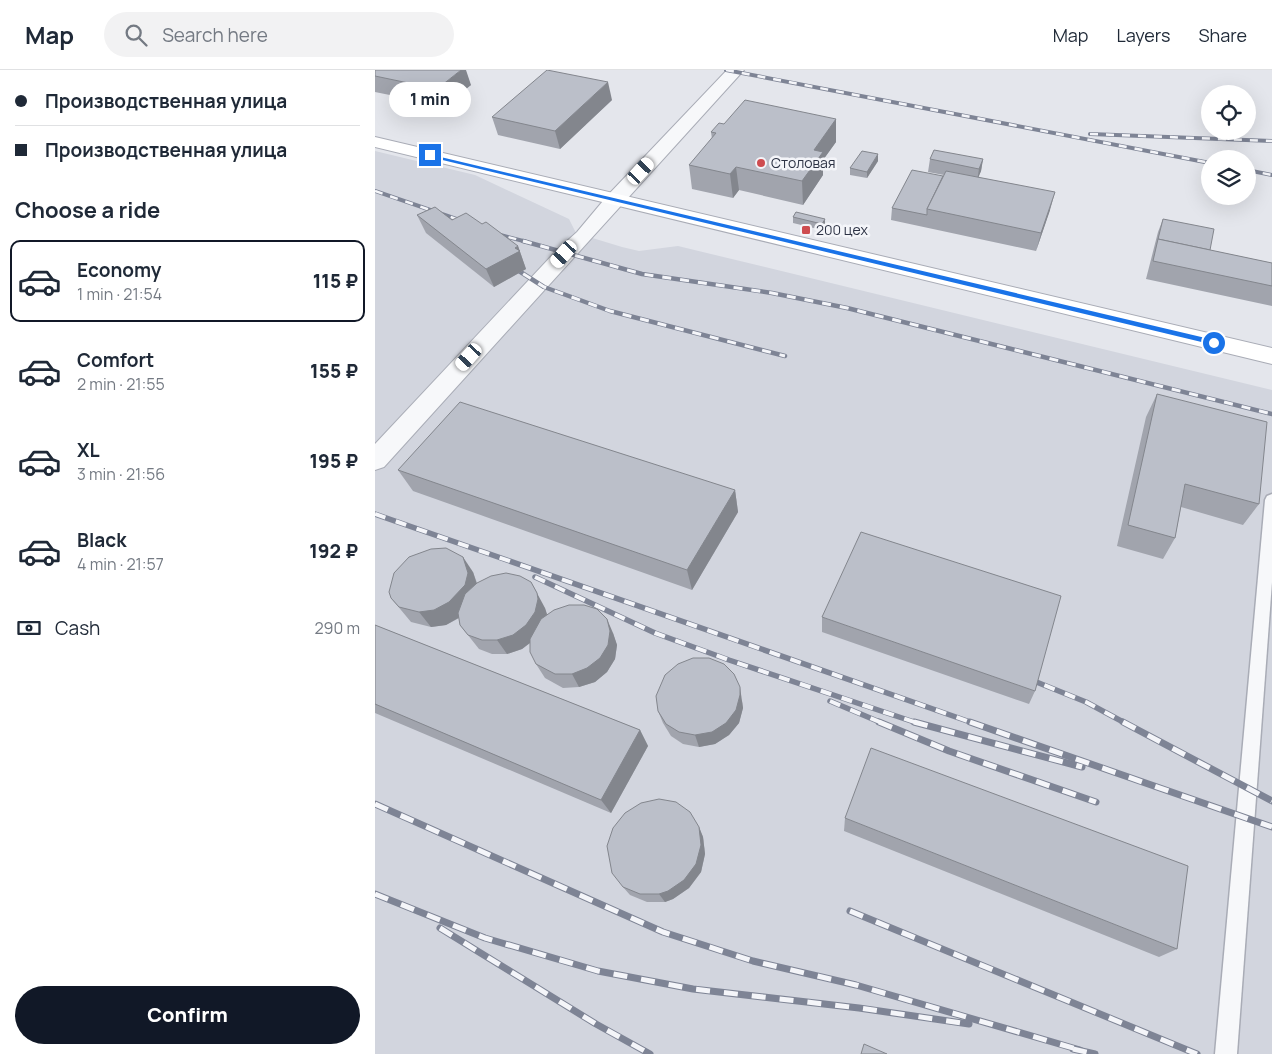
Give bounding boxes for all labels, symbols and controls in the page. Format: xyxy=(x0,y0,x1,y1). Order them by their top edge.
search box xyxy=(104,12,454,57)
text: Map xyxy=(25,18,74,51)
icon: search xyxy=(122,21,150,49)
text: Search here xyxy=(162,22,268,48)
text: Map xyxy=(1053,23,1088,47)
text: Layers xyxy=(1116,23,1170,47)
text: Share xyxy=(1198,23,1247,47)
callout: 1 min xyxy=(389,82,471,118)
map controls xyxy=(1201,85,1256,205)
button: locate xyxy=(1201,85,1256,140)
text: Производственная улица xyxy=(45,88,287,114)
text: 1 min xyxy=(410,88,450,110)
text: Производственная улица xyxy=(45,137,287,163)
route end xyxy=(419,144,441,166)
button: layers xyxy=(1201,150,1256,205)
place label: Cтоловая xyxy=(771,153,836,172)
car xyxy=(625,155,656,187)
marker: Cтоловая xyxy=(755,157,767,169)
text: Choose a ride xyxy=(15,195,160,225)
place label: 200 цех xyxy=(816,220,868,239)
marker: 200 цех xyxy=(800,224,812,236)
car xyxy=(548,238,579,270)
text: Economy xyxy=(77,257,161,283)
icon: car xyxy=(17,259,62,304)
text: 115 ₽ xyxy=(313,268,358,294)
text: 1 min · 21:54 xyxy=(77,283,162,305)
route start xyxy=(1203,332,1225,354)
car xyxy=(453,341,484,373)
text: Comfort xyxy=(77,347,154,373)
icon: car xyxy=(17,349,62,394)
text: 155 ₽ xyxy=(310,358,358,384)
text: 2 min · 21:55 xyxy=(77,373,165,395)
text: XL xyxy=(77,437,100,463)
icon: car xyxy=(17,439,62,484)
text: 195 ₽ xyxy=(309,448,358,474)
text: 3 min · 21:56 xyxy=(77,463,165,485)
text: Black xyxy=(77,527,126,553)
icon: car xyxy=(17,529,62,574)
text: 192 ₽ xyxy=(309,538,358,564)
text: 4 min · 21:57 xyxy=(77,553,164,575)
icon: cash xyxy=(15,614,43,642)
text: Cash xyxy=(55,615,100,641)
text: 290 m xyxy=(314,617,360,639)
button: Confirm xyxy=(15,986,360,1044)

